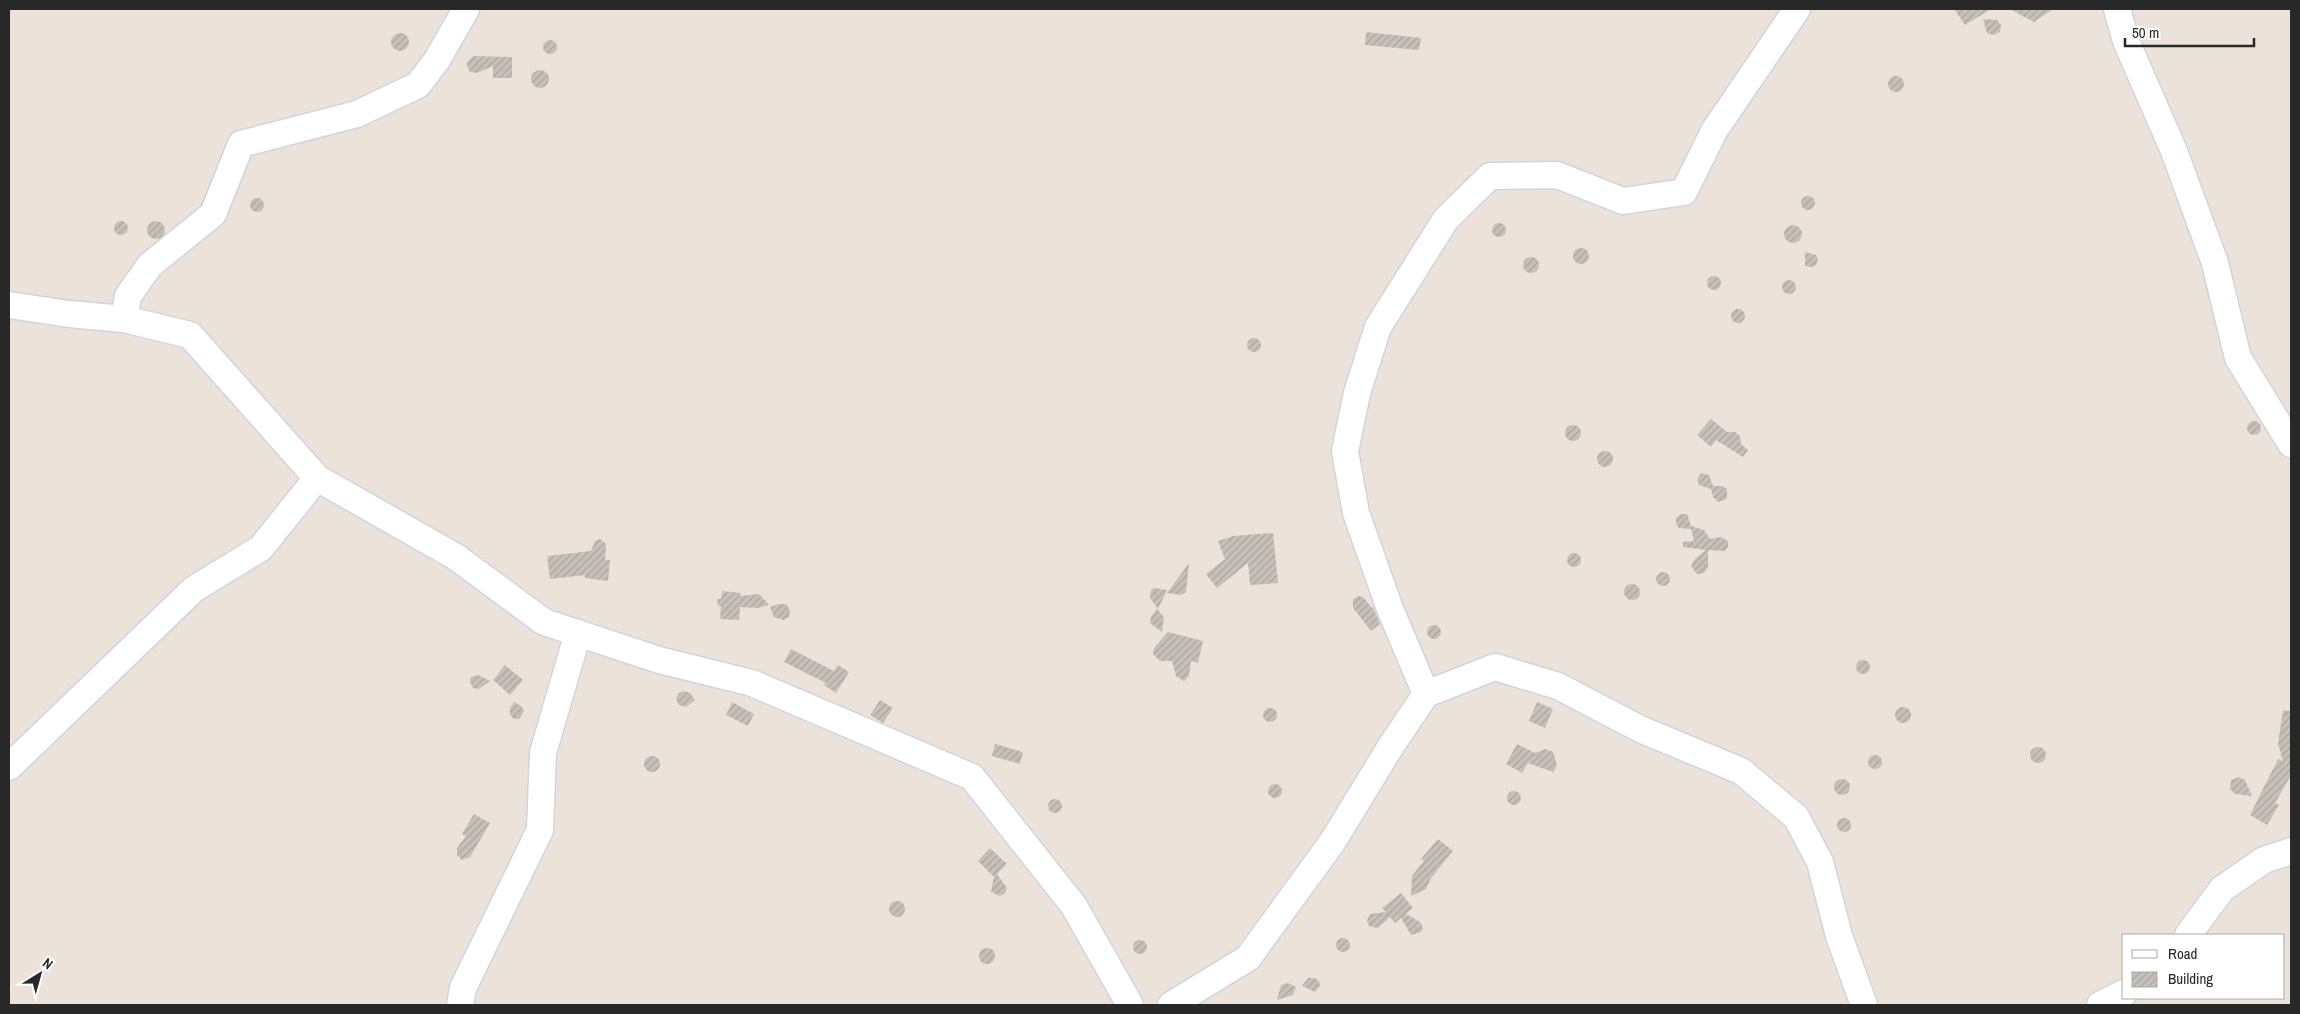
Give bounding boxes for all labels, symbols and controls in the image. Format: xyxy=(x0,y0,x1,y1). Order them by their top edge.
scale bar xyxy=(2125,15,2254,47)
text: 50 m xyxy=(2132,22,2159,43)
legend xyxy=(2122,934,2285,999)
text: Road xyxy=(2168,943,2197,964)
north arrow xyxy=(15,949,65,999)
text: N xyxy=(39,954,57,973)
text: Building xyxy=(2168,968,2213,989)

